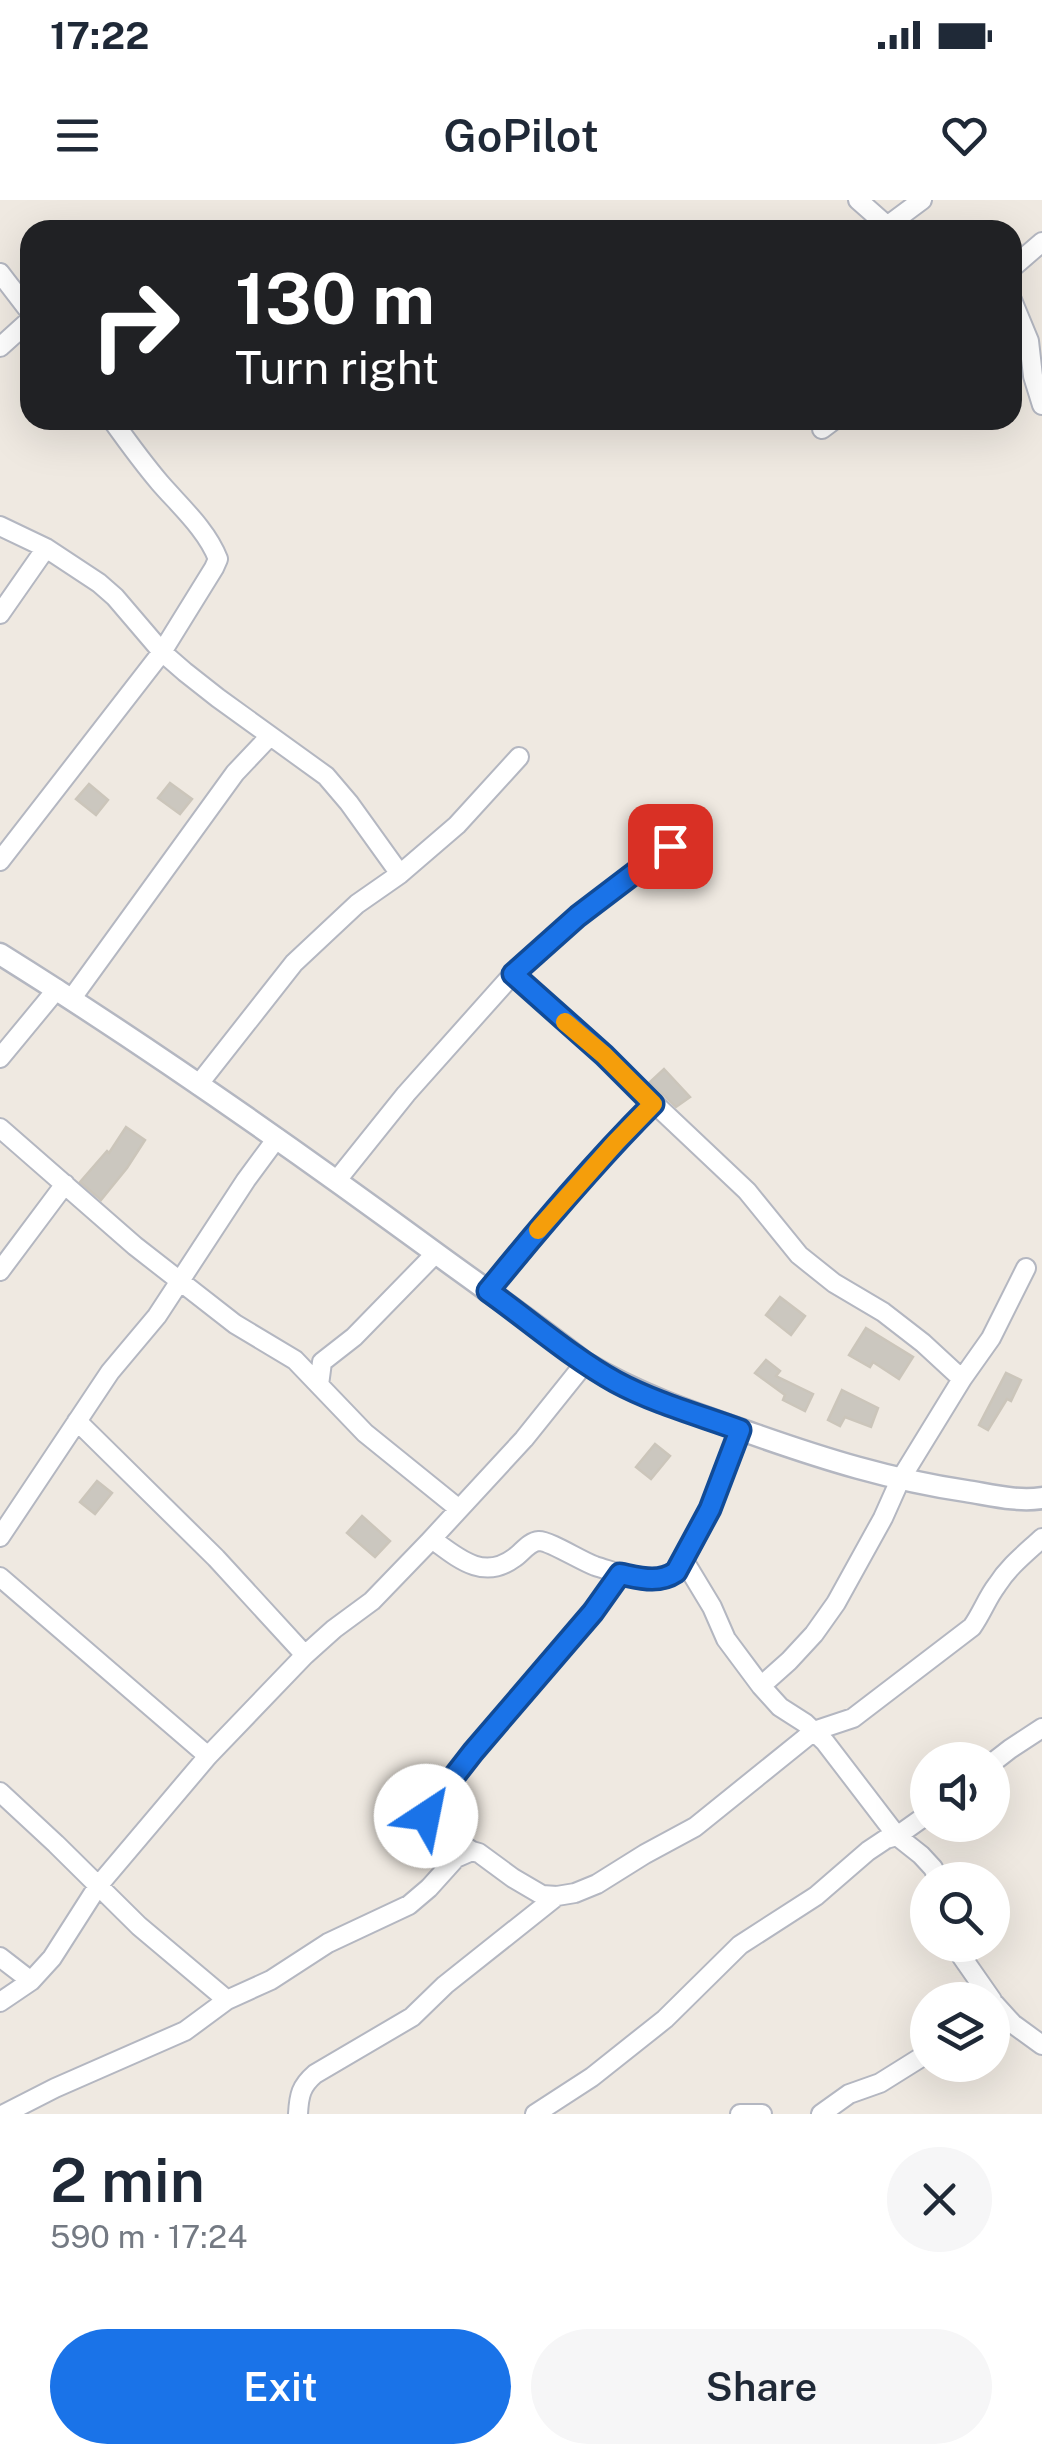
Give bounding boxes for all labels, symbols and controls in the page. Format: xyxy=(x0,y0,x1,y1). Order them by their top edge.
text: 17:22 xyxy=(50,13,149,58)
icon: menu xyxy=(50,108,105,163)
icon: heart xyxy=(937,108,992,163)
text: GoPilot xyxy=(443,109,599,162)
text: 130 m xyxy=(235,257,435,340)
icon: right xyxy=(70,260,200,390)
text: Turn right xyxy=(235,341,439,394)
pin xyxy=(628,804,713,889)
icon: arrive xyxy=(643,819,698,874)
map controls xyxy=(910,1742,1010,2082)
button: sound xyxy=(910,1742,1010,1842)
position arrow xyxy=(374,1764,478,1868)
button: search xyxy=(910,1862,1010,1962)
button: layers xyxy=(910,1982,1010,2082)
text: 2 min xyxy=(50,2145,205,2216)
button: close xyxy=(887,2147,992,2252)
text: 590 m · 17:24 xyxy=(50,2218,247,2255)
button: Exit xyxy=(50,2329,511,2444)
button: Share xyxy=(531,2329,992,2444)

